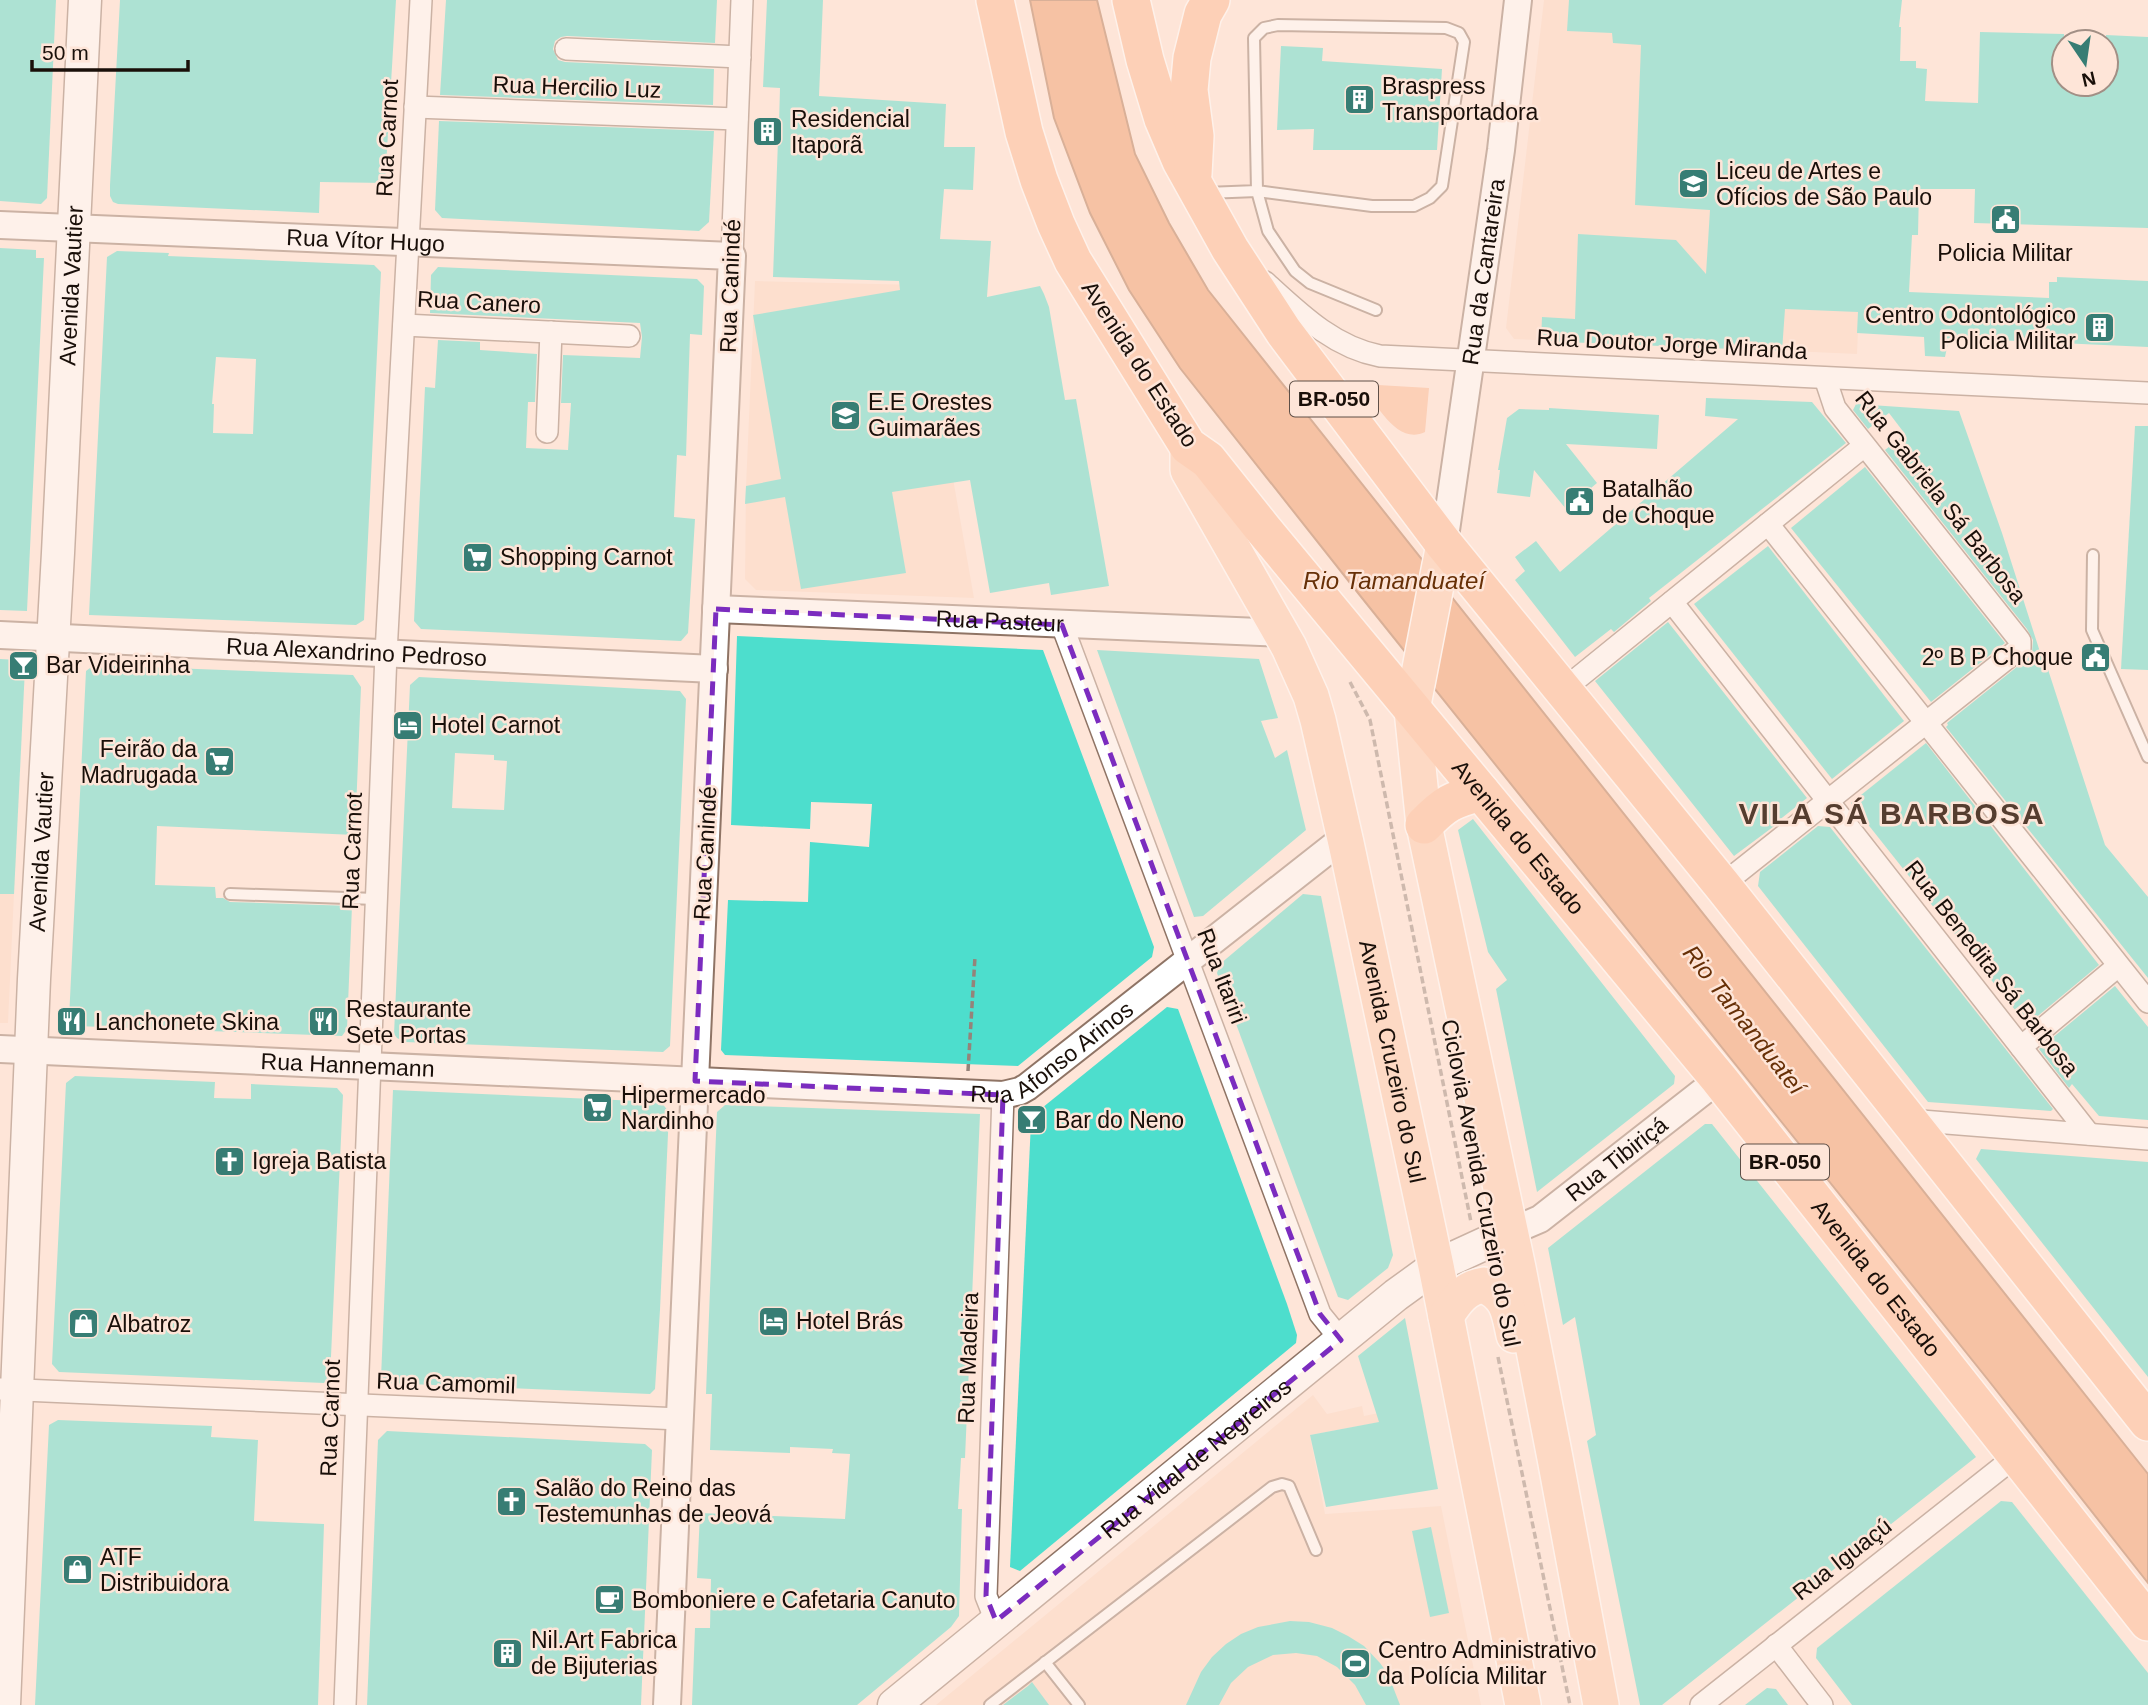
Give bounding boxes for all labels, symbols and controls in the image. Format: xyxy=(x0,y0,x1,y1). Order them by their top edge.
scale bar xyxy=(32,28,187,72)
north arrow xyxy=(2050,28,2120,98)
text: 50 m xyxy=(42,41,89,64)
text: N xyxy=(2080,67,2098,91)
street label: Rua Hercilio Luz xyxy=(492,71,662,103)
place label: Braspress Transportadora xyxy=(1382,73,1539,125)
street label: Rua Carnot xyxy=(371,78,403,197)
building icon: Braspress Transportadora xyxy=(1342,82,1376,116)
place label: Residencial Itaporã xyxy=(791,106,910,158)
building icon: Residencial Itaporã xyxy=(751,115,785,149)
place label: Liceu de Artes e Ofícios de São Paulo xyxy=(1716,158,1932,210)
school or university icon: Liceu de Artes e Ofícios de São Paulo xyxy=(1676,167,1710,201)
street label: Rua da Cantareira xyxy=(1457,177,1510,367)
public building icon: Policia Militar xyxy=(1988,202,2022,236)
street label: Avenida Vautier xyxy=(54,205,88,366)
street label: Rua Canindé xyxy=(715,218,745,354)
street label: Rua Vítor Hugo xyxy=(286,224,445,257)
place label: Policia Militar xyxy=(1937,240,2073,266)
street label: Avenida do Estado xyxy=(1077,276,1203,452)
street label: Rua Canero xyxy=(416,286,542,318)
place label: Centro Odontológico Policia Militar xyxy=(1865,302,2076,354)
building icon: Centro Odontológico Policia Militar xyxy=(2082,311,2116,345)
street label: Rua Doutor Jorge Miranda xyxy=(1536,324,1808,364)
road number: BR-050 xyxy=(1290,382,1378,416)
street label: Rua Gabriela Sá Barbosa xyxy=(1850,386,2032,608)
place label: E.E Orestes Guimarães xyxy=(868,389,992,441)
school or university icon: E.E Orestes Guimarães xyxy=(828,398,862,432)
place label: Batalhão de Choque xyxy=(1602,476,1715,528)
public building icon: Batalhão de Choque xyxy=(1562,485,1596,519)
supermarket icon: Shopping Carnot xyxy=(460,540,494,574)
place label: Shopping Carnot xyxy=(500,544,673,570)
water label: Rio Tamanduateí xyxy=(1303,567,1487,594)
street label: Rua Pasteur xyxy=(935,605,1065,637)
street label: Rua Alexandrino Pedroso xyxy=(226,633,488,671)
public building icon: 2º B P Choque xyxy=(2079,640,2113,674)
place label: 2º B P Choque xyxy=(1922,644,2073,670)
bar icon: Bar Videirinha xyxy=(6,648,40,682)
place label: Bar Videirinha xyxy=(46,652,190,678)
hotel icon: Hotel Carnot xyxy=(391,708,425,742)
place label: Hotel Carnot xyxy=(431,712,561,738)
place label: Feirão da Madrugada xyxy=(81,736,197,788)
supermarket icon: Feirão da Madrugada xyxy=(203,745,237,779)
street label: Avenida do Estado xyxy=(1447,755,1590,920)
street label: Avenida Vautier xyxy=(24,771,59,933)
street label: Rua Canindé xyxy=(689,785,721,921)
street label: Rua Carnot xyxy=(337,791,367,910)
district label: VILA SÁ BARBOSA xyxy=(1738,797,2046,830)
street label: Rua Benedita Sá Barbosa xyxy=(1900,855,2084,1081)
street label: Rua Itariri xyxy=(1192,925,1252,1027)
street label: Avenida Cruzeiro do Sul xyxy=(1354,938,1431,1185)
water label: Rio Tamanduateí xyxy=(1678,940,1812,1102)
place label: Restaurante Sete Portas xyxy=(346,996,471,1048)
street label: Rua Afonso Arinos xyxy=(970,996,1138,1108)
restaurant icon: Lanchonete Skina xyxy=(55,1005,89,1039)
restaurant icon: Restaurante Sete Portas xyxy=(306,1005,340,1039)
place label: Lanchonete Skina xyxy=(95,1009,279,1035)
street label: Ciclovia Avenida Cruzeiro do Sul xyxy=(1436,1017,1526,1349)
street label: Rua Hannemann xyxy=(260,1048,435,1082)
place label: Hipermercado Nardinho xyxy=(621,1082,765,1134)
supermarket icon: Hipermercado Nardinho xyxy=(581,1091,615,1125)
bar icon: Bar do Neno xyxy=(1015,1103,1049,1137)
place label: Bar do Neno xyxy=(1055,1107,1184,1133)
street label: Rua Tibiriçá xyxy=(1561,1111,1673,1207)
church icon: Igreja Batista xyxy=(212,1144,246,1178)
road number: BR-050 xyxy=(1741,1144,1829,1180)
place label: Igreja Batista xyxy=(252,1148,386,1174)
street label: Avenida do Estado xyxy=(1806,1194,1946,1362)
street label: Rua Madeira xyxy=(953,1292,983,1424)
hotel icon: Hotel Brás xyxy=(756,1304,790,1338)
shop icon: Albatroz xyxy=(67,1307,101,1341)
place label: Hotel Brás xyxy=(796,1308,903,1334)
place label: Albatroz xyxy=(107,1311,191,1337)
street label: Rua Carnot xyxy=(315,1358,345,1477)
street label: Rua Camomil xyxy=(376,1368,516,1398)
street label: Rua Vidal de Negreiros xyxy=(1096,1373,1296,1544)
place label: Salão do Reino das Testemunhas de Jeová xyxy=(535,1475,772,1527)
church icon: Salão do Reino das Testemunhas de Jeová xyxy=(495,1484,529,1518)
street label: Rua Iguaçú xyxy=(1788,1513,1896,1605)
place label: ATF Distribuidora xyxy=(100,1544,229,1596)
shop icon: ATF Distribuidora xyxy=(60,1553,94,1587)
cafe icon: Bomboniere e Cafetaria Canuto xyxy=(592,1583,626,1617)
place label: Bomboniere e Cafetaria Canuto xyxy=(632,1587,955,1613)
place label: Nil.Art Fabrica de Bijuterias xyxy=(531,1627,677,1679)
building icon: Nil.Art Fabrica de Bijuterias xyxy=(491,1636,525,1670)
place label: Centro Administrativo da Polícia Militar xyxy=(1378,1637,1597,1689)
sports icon: Centro Administrativo da Polícia Militar xyxy=(1338,1646,1372,1680)

